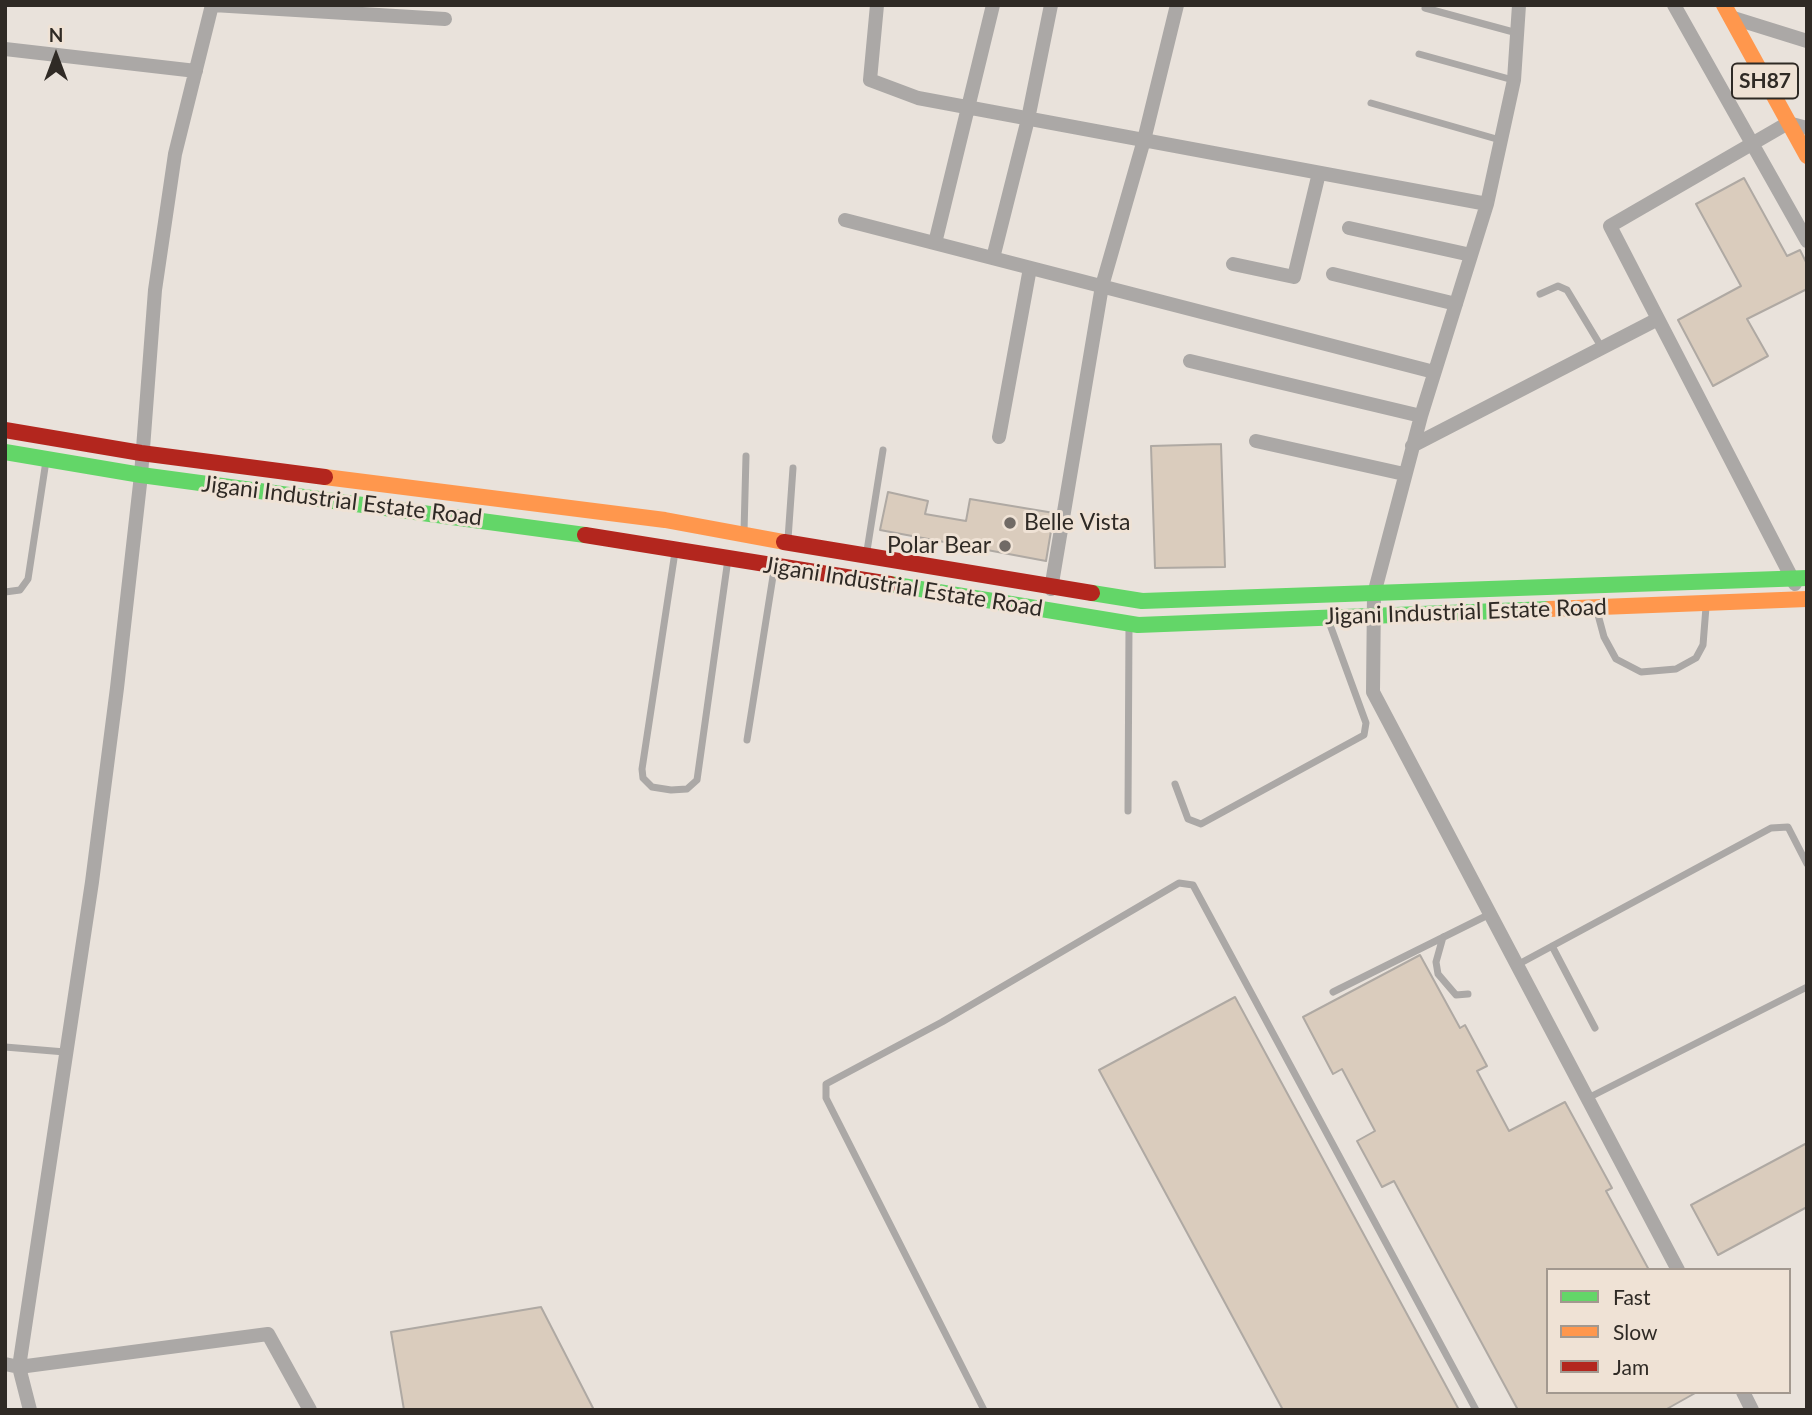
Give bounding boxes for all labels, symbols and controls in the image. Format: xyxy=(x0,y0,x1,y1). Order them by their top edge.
north arrow xyxy=(21,21,91,91)
text: N xyxy=(49,23,63,46)
road number: SH87 xyxy=(1732,64,1798,98)
street label: Jigani Industrial Estate Road xyxy=(200,470,484,532)
place label: Belle Vista xyxy=(1024,509,1130,537)
marker: Belle Vista xyxy=(1002,515,1018,531)
place label: Polar Bear xyxy=(887,532,991,560)
marker: Polar Bear xyxy=(997,538,1013,554)
street label: Jigani Industrial Estate Road xyxy=(762,551,1044,623)
street label: Jigani Industrial Estate Road xyxy=(1325,593,1607,631)
legend xyxy=(1546,1268,1791,1394)
text: Fast xyxy=(1613,1284,1650,1309)
text: Slow xyxy=(1613,1319,1657,1344)
text: Jam xyxy=(1613,1354,1649,1379)

